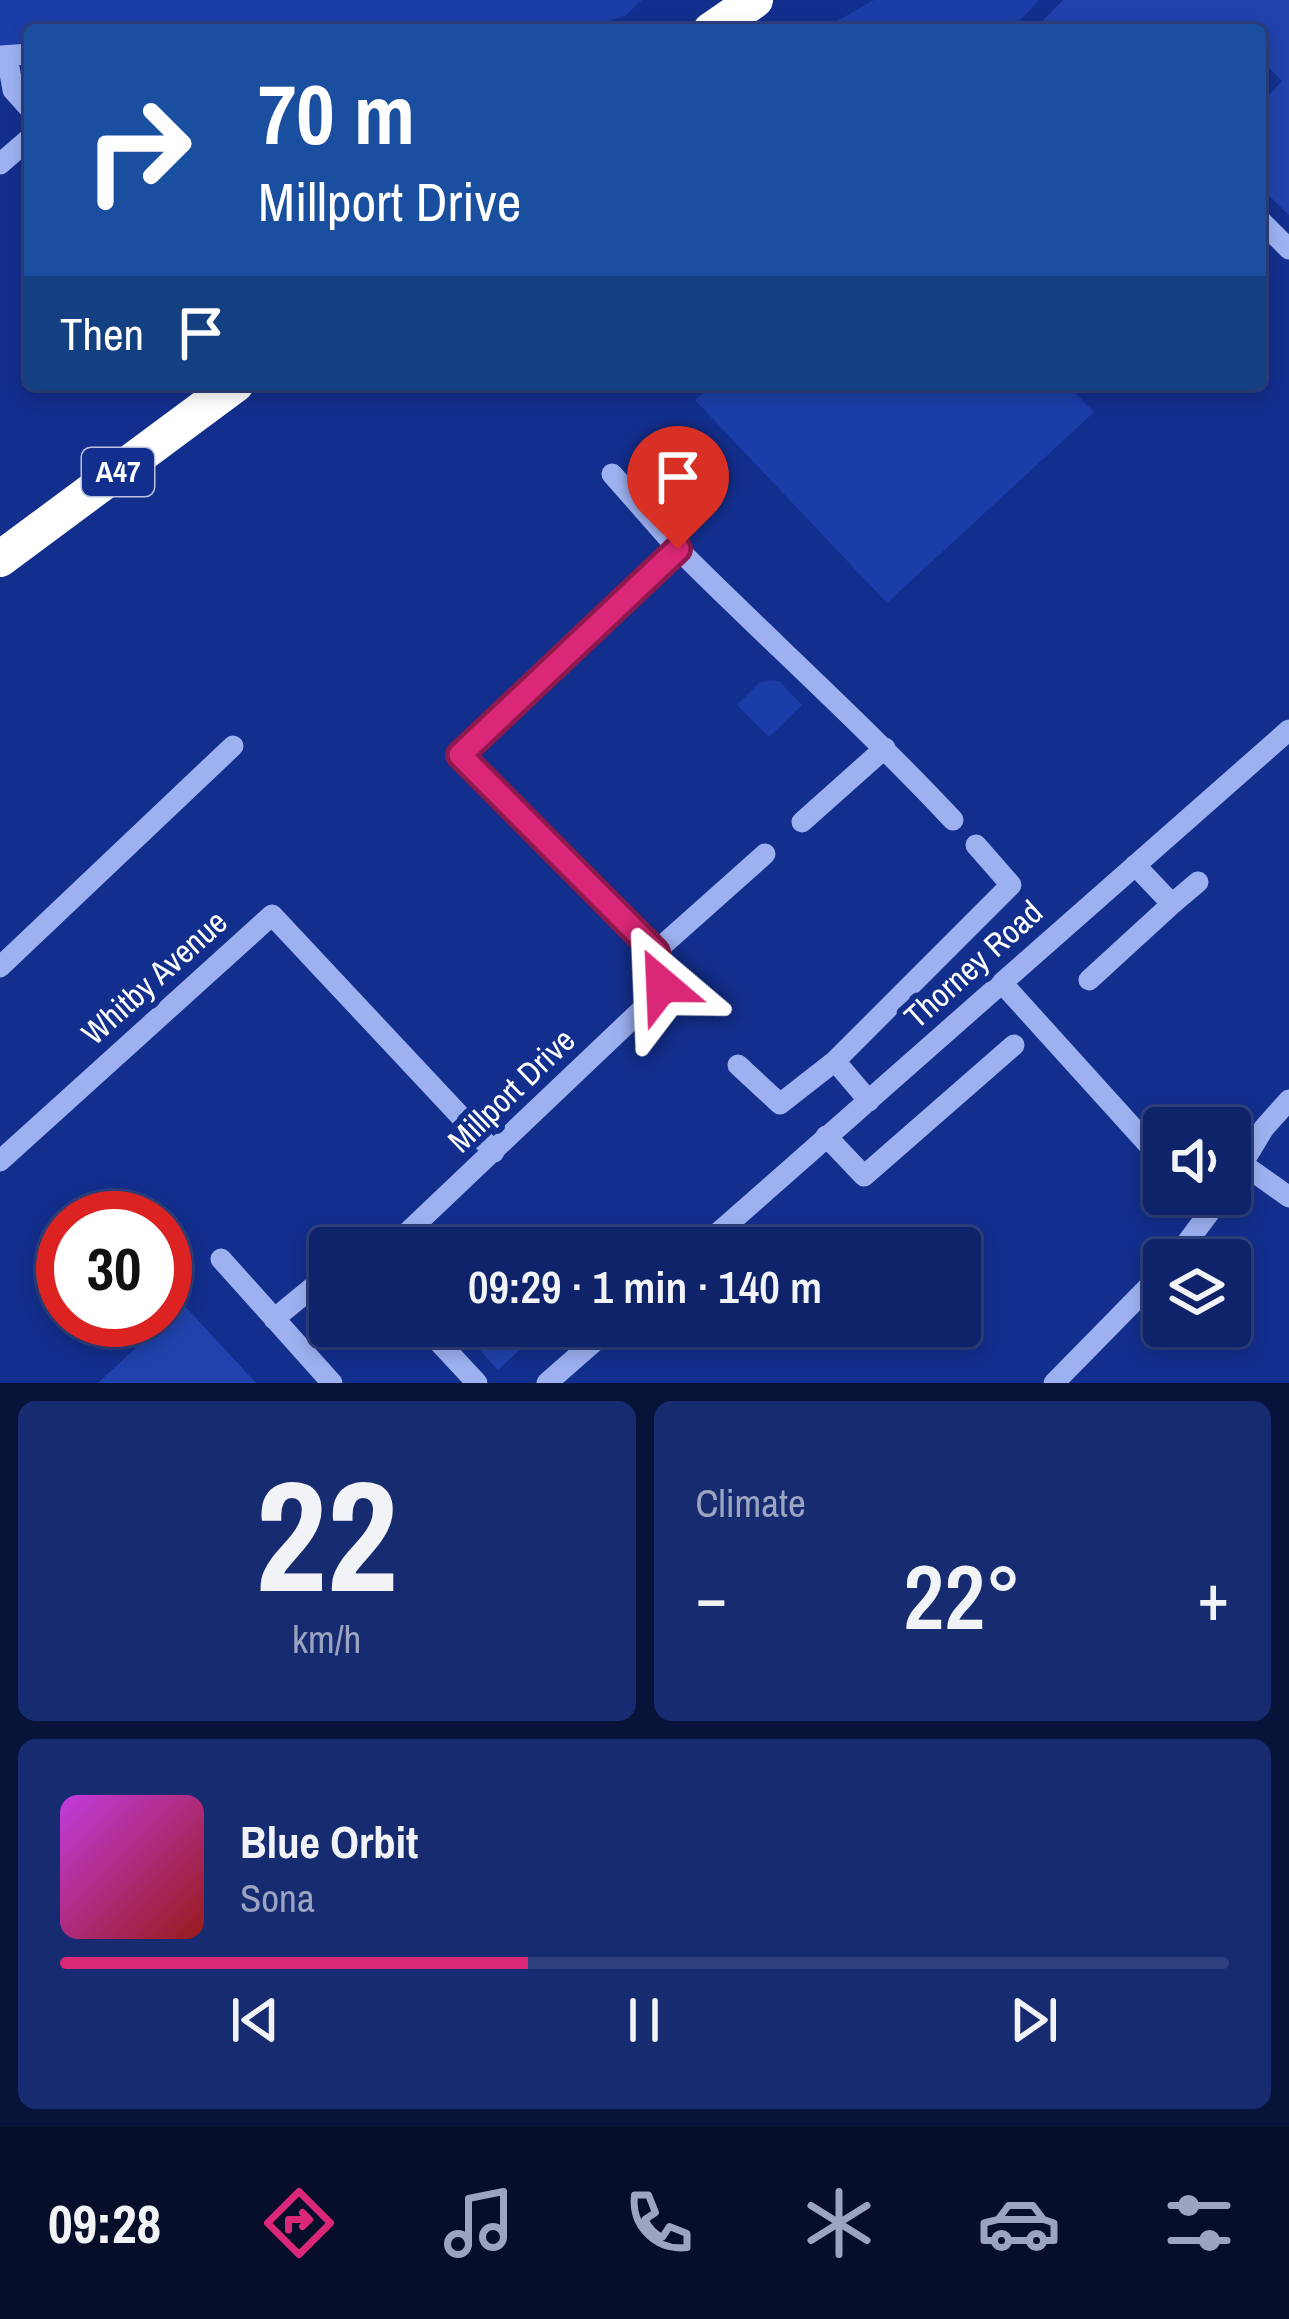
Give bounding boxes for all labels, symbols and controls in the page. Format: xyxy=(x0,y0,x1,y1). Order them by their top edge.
text: 70 m xyxy=(258,57,415,170)
icon: right xyxy=(60,72,216,228)
text: Millport Drive xyxy=(258,165,521,238)
icon: arrive xyxy=(168,300,234,366)
text: Then xyxy=(60,303,144,364)
pin xyxy=(627,426,729,549)
icon: arrive xyxy=(645,444,711,510)
road number: A47 xyxy=(82,448,154,496)
street label: Thorney Road xyxy=(895,890,1051,1038)
street label: Whitby Avenue xyxy=(72,900,236,1054)
position arrow xyxy=(599,922,725,1048)
street label: Millport Drive xyxy=(438,1018,584,1162)
map controls xyxy=(1143,1107,1251,1347)
button: sound xyxy=(1143,1107,1251,1215)
speed limit sign: 30 xyxy=(36,1191,192,1347)
button: layers xyxy=(1143,1239,1251,1347)
text: 09:29 · 1 min · 140 m xyxy=(468,1256,822,1317)
text: 22 xyxy=(256,1430,398,1640)
text: Climate xyxy=(696,1477,806,1529)
text: 22° xyxy=(903,1536,1021,1657)
text: − xyxy=(696,1552,727,1641)
text: + xyxy=(1197,1552,1229,1641)
text: km/h xyxy=(292,1613,361,1665)
text: Blue Orbit xyxy=(240,1811,418,1872)
text: Sona xyxy=(240,1872,315,1924)
icon: previous xyxy=(222,1987,288,2053)
icon: pause xyxy=(611,1987,677,2053)
icon: next xyxy=(1001,1987,1067,2053)
icon: directions xyxy=(257,2181,341,2265)
icon: music xyxy=(437,2181,521,2265)
icon: phone xyxy=(617,2181,701,2265)
icon: climate xyxy=(797,2181,881,2265)
icon: car xyxy=(977,2181,1061,2265)
icon: filters xyxy=(1157,2181,1241,2265)
text: 09:28 xyxy=(48,2187,161,2260)

